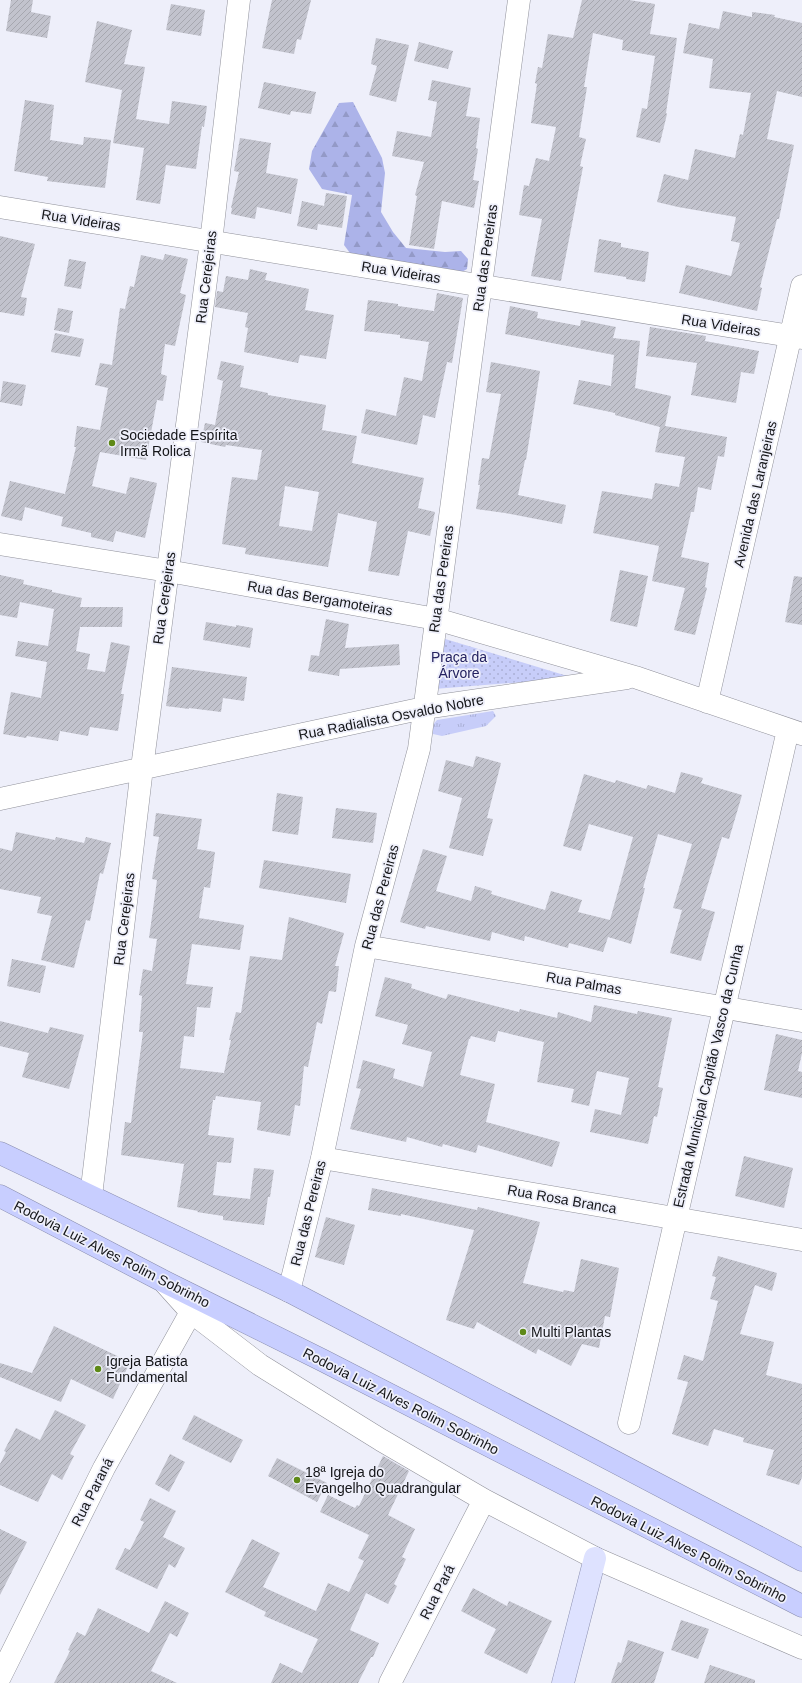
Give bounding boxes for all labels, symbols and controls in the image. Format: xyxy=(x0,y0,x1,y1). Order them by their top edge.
street label: Rua das Pereiras xyxy=(470,203,500,313)
street label: Rua Videiras xyxy=(40,206,122,234)
street label: Rua Cerejeiras xyxy=(192,230,220,324)
street label: Rua Videiras xyxy=(360,258,442,286)
street label: Rua Videiras xyxy=(680,311,762,339)
street label: Avenida das Laranjeiras xyxy=(730,419,780,569)
place label: Sociedade Espírita Irmã Rolica xyxy=(120,427,238,459)
marker: Sociedade Espírita Irmã Rolica xyxy=(107,438,117,448)
street label: Rua das Pereiras xyxy=(426,524,456,634)
street label: Rua Cerejeiras xyxy=(150,551,178,645)
street label: Rua das Bergamoteiras xyxy=(246,577,394,619)
park label: Praça da Árvore xyxy=(431,649,487,681)
street label: Rua Radialista Osvaldo Nobre xyxy=(297,691,485,743)
street label: Rua das Pereiras xyxy=(358,843,402,951)
street label: Rua Cerejeiras xyxy=(110,872,138,966)
street label: Estrada Municipal Capitão Vasco da Cunha xyxy=(670,943,746,1209)
street label: Rua Palmas xyxy=(545,968,623,998)
street label: Rua das Pereiras xyxy=(287,1159,329,1267)
street label: Rua Rosa Branca xyxy=(506,1182,618,1217)
street label: Rodovia Luiz Alves Rolim Sobrinho xyxy=(11,1197,213,1311)
place label: Multi Plantas xyxy=(531,1324,611,1340)
marker: Multi Plantas xyxy=(518,1327,528,1337)
street label: Rodovia Luiz Alves Rolim Sobrinho xyxy=(300,1344,502,1458)
place label: Igreja Batista Fundamental xyxy=(106,1353,188,1385)
marker: Igreja Batista Fundamental xyxy=(93,1364,103,1374)
street label: Rua Paraná xyxy=(68,1455,116,1529)
place label: 18ª Igreja do Evangelho Quadrangular xyxy=(305,1464,461,1496)
marker: 18ª Igreja do Evangelho Quadrangular xyxy=(292,1475,302,1485)
street label: Rodovia Luiz Alves Rolim Sobrinho xyxy=(588,1492,790,1606)
street label: Rua Pará xyxy=(416,1562,458,1622)

